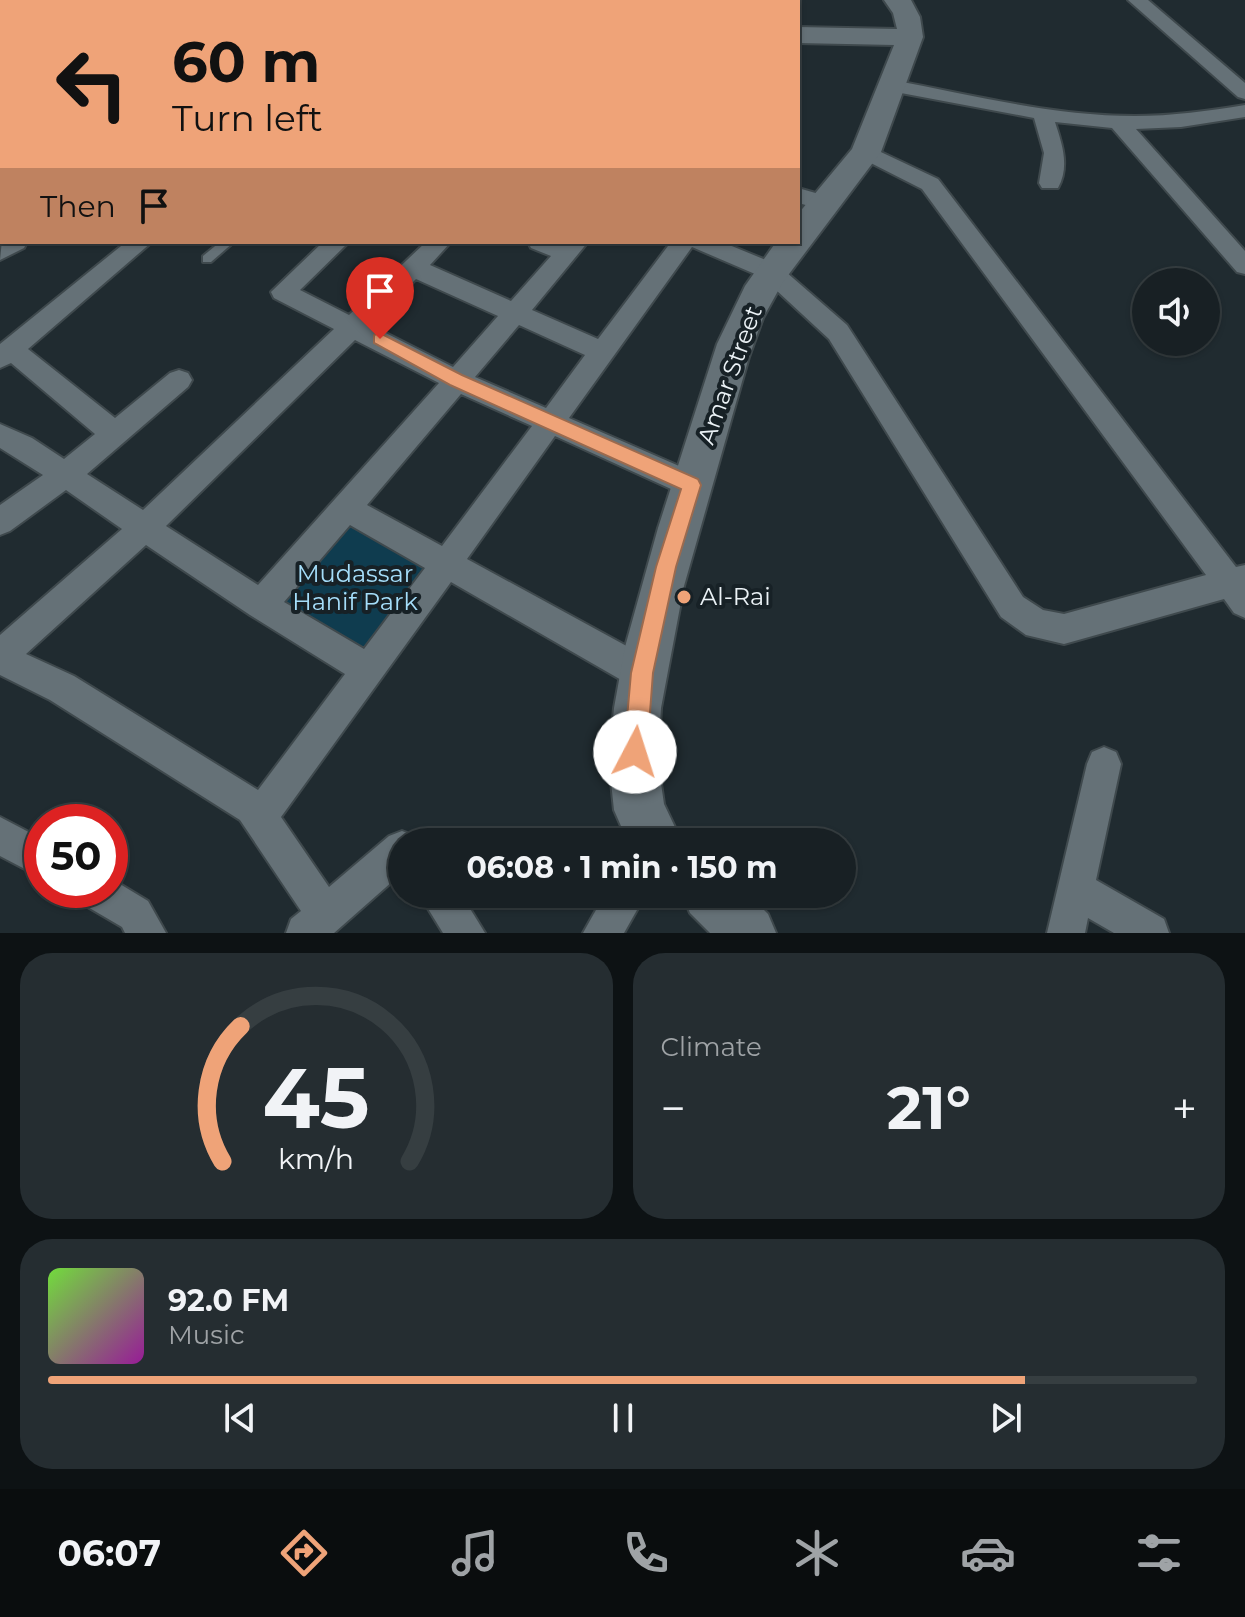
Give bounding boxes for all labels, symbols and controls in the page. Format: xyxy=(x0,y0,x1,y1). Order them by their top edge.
text: 60 m xyxy=(172,28,320,96)
icon: left xyxy=(40,32,144,136)
text: Turn left xyxy=(172,96,323,140)
icon: arrive xyxy=(132,184,176,228)
text: Then xyxy=(40,188,116,225)
pin xyxy=(346,257,414,339)
map controls xyxy=(1132,268,1220,356)
button: sound xyxy=(1132,268,1220,356)
icon: arrive xyxy=(358,269,402,313)
street label: Amar Street xyxy=(691,301,768,448)
park label: Mudassar Hanif Park xyxy=(292,559,418,616)
place label: Al-Rai xyxy=(700,582,771,611)
marker: Al-Rai xyxy=(675,588,693,606)
position arrow xyxy=(593,710,677,794)
speed limit sign: 50 xyxy=(24,804,128,908)
text: 06:08 · 1 min · 150 m xyxy=(466,849,778,886)
text: Climate xyxy=(661,1031,762,1063)
text: 45 xyxy=(263,1047,370,1149)
text: 21° xyxy=(887,1071,971,1144)
text: − xyxy=(661,1081,686,1135)
text: + xyxy=(1172,1081,1197,1135)
text: km/h xyxy=(278,1141,354,1176)
text: 92.0 FM xyxy=(168,1282,289,1319)
text: Music xyxy=(168,1319,245,1351)
icon: previous xyxy=(218,1396,262,1440)
icon: pause xyxy=(601,1396,645,1440)
icon: next xyxy=(984,1396,1028,1440)
icon: directions xyxy=(276,1525,332,1581)
icon: music xyxy=(447,1525,503,1581)
icon: phone xyxy=(618,1525,674,1581)
icon: climate xyxy=(789,1525,845,1581)
icon: car xyxy=(960,1525,1016,1581)
icon: filters xyxy=(1131,1525,1187,1581)
text: 06:07 xyxy=(58,1531,161,1575)

